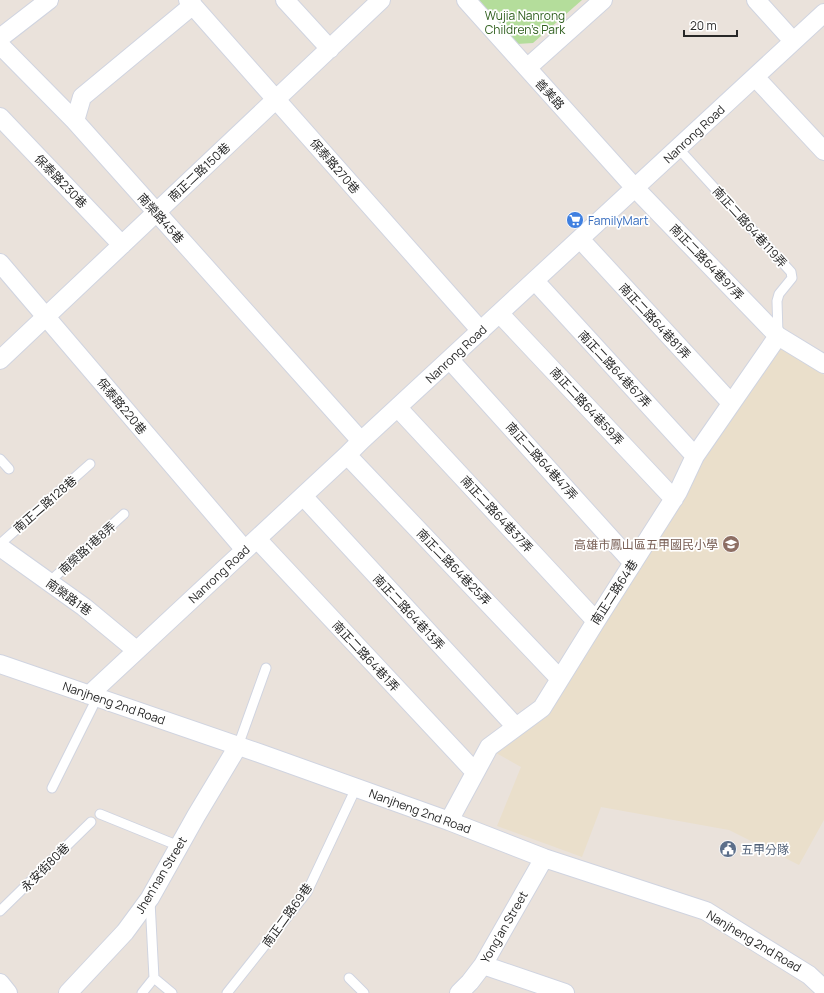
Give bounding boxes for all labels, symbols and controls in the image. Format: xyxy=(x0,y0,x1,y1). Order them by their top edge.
park label: Wujia Nanrong Children's Park xyxy=(485,7,566,38)
scale bar xyxy=(684,12,737,38)
text: 20 m xyxy=(690,17,717,34)
street label: 善美路 xyxy=(532,75,568,113)
street label: Nanrong Road xyxy=(660,101,728,167)
street label: 保泰路270巷 xyxy=(306,135,364,197)
street label: 南正二路150巷 xyxy=(164,139,234,205)
street label: 保泰路230巷 xyxy=(31,150,91,212)
street label: 南正二路64巷119弄 xyxy=(709,183,791,271)
street label: 南榮路45巷 xyxy=(134,189,188,247)
supermarket icon: FamilyMart xyxy=(565,210,585,230)
place label: FamilyMart xyxy=(588,212,649,229)
street label: 南正二路64巷97弄 xyxy=(666,220,748,304)
street label: 南正二路64巷81弄 xyxy=(615,279,695,363)
street label: Nanrong Road xyxy=(422,321,490,387)
street label: 南正二路64巷67弄 xyxy=(575,327,655,411)
street label: 南正二路64巷59弄 xyxy=(546,363,628,449)
street label: 保泰路220巷 xyxy=(93,374,151,438)
street label: 南正二路64巷47弄 xyxy=(502,418,582,504)
street label: 南正二路128巷 xyxy=(10,472,80,536)
street label: 南正二路64巷37弄 xyxy=(457,472,537,556)
street label: 南榮路1巷8弄 xyxy=(55,518,119,578)
street label: 南正二路64巷25弄 xyxy=(413,525,495,609)
school or university icon: 高雄市鳳山區五甲國民小學 xyxy=(721,534,741,554)
place label: 高雄市鳳山區五甲國民小學 xyxy=(574,536,718,553)
street label: Nanrong Road xyxy=(185,541,253,607)
street label: 南正二路64巷 xyxy=(587,556,641,628)
street label: 南正二路64巷13弄 xyxy=(369,570,449,654)
street label: 南榮路1巷 xyxy=(43,575,95,619)
street label: 南正二路64巷1弄 xyxy=(329,617,403,695)
street label: Nanjheng 2nd Road xyxy=(60,677,168,729)
street label: Nanjheng 2nd Road xyxy=(367,785,473,837)
street label: Jhen'nan Street xyxy=(131,833,191,917)
street label: 永安街80巷 xyxy=(17,839,73,895)
public building icon: 五甲分隊 xyxy=(718,839,738,859)
place label: 五甲分隊 xyxy=(741,841,789,858)
street label: 南正二路69巷 xyxy=(258,880,316,950)
street label: Yong'an Street xyxy=(476,888,532,966)
street label: Nanjheng 2nd Road xyxy=(704,906,804,976)

